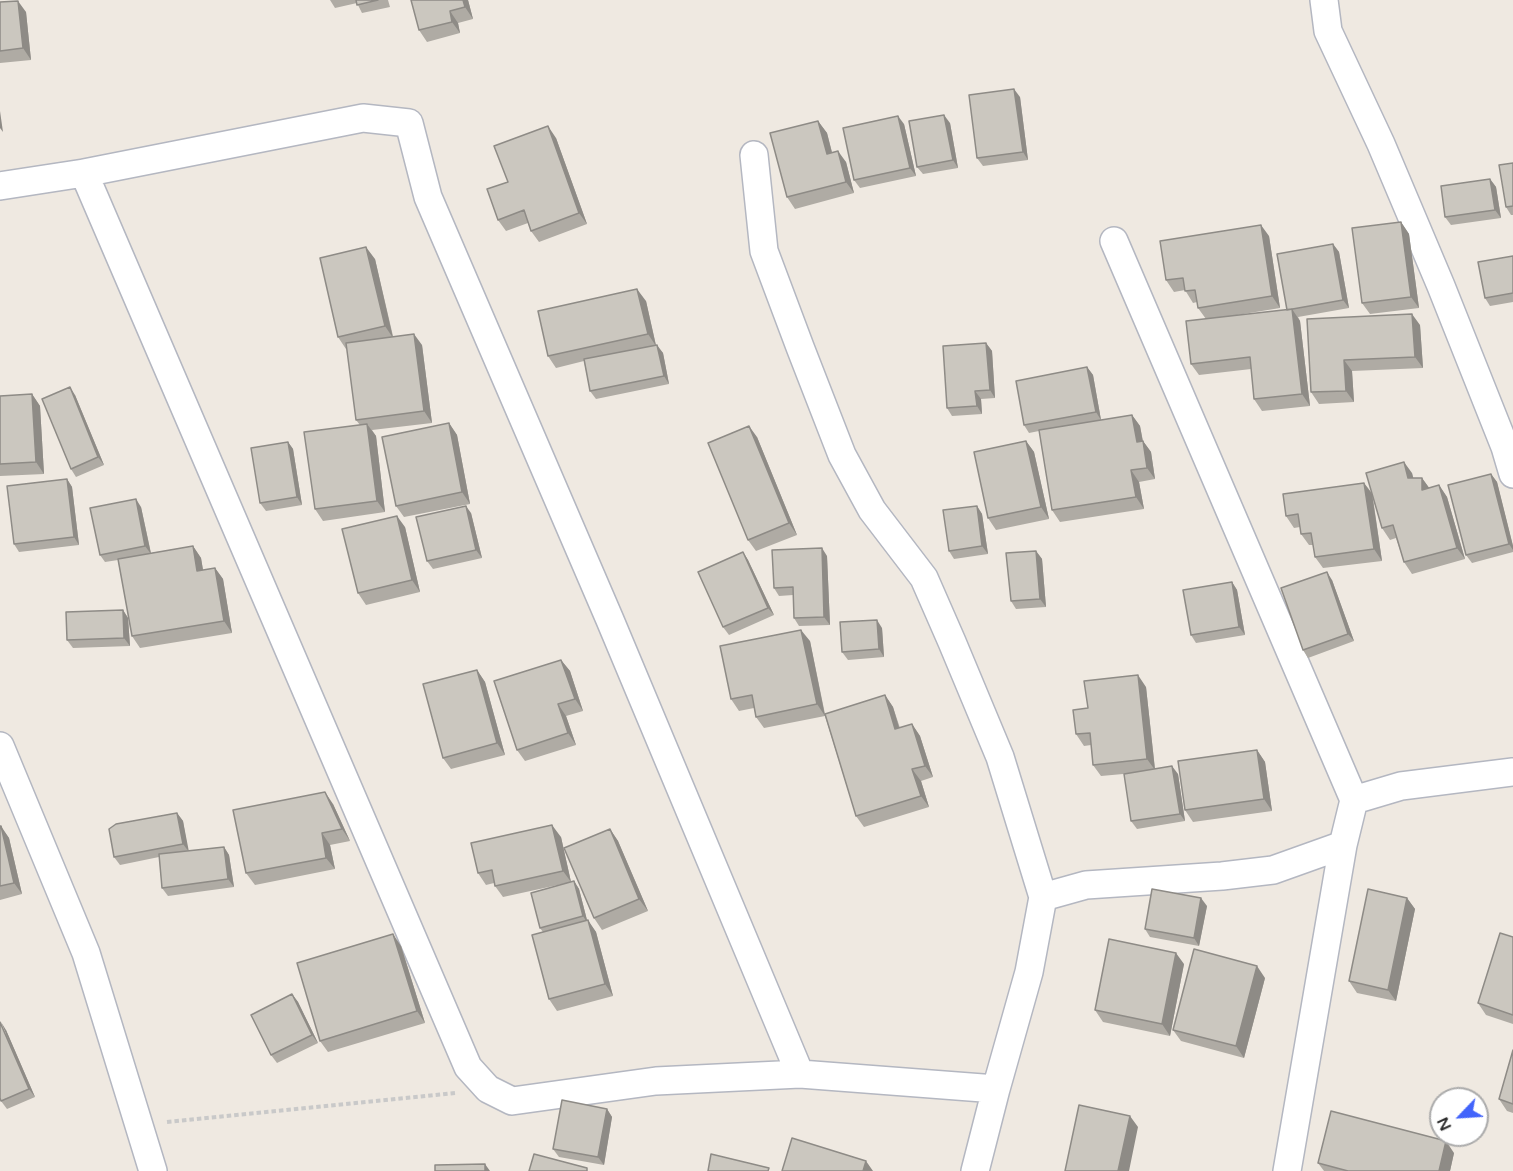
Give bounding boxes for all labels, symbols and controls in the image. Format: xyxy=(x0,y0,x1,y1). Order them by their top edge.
north arrow xyxy=(1429,1087,1489,1147)
text: N xyxy=(1433,1114,1456,1134)

